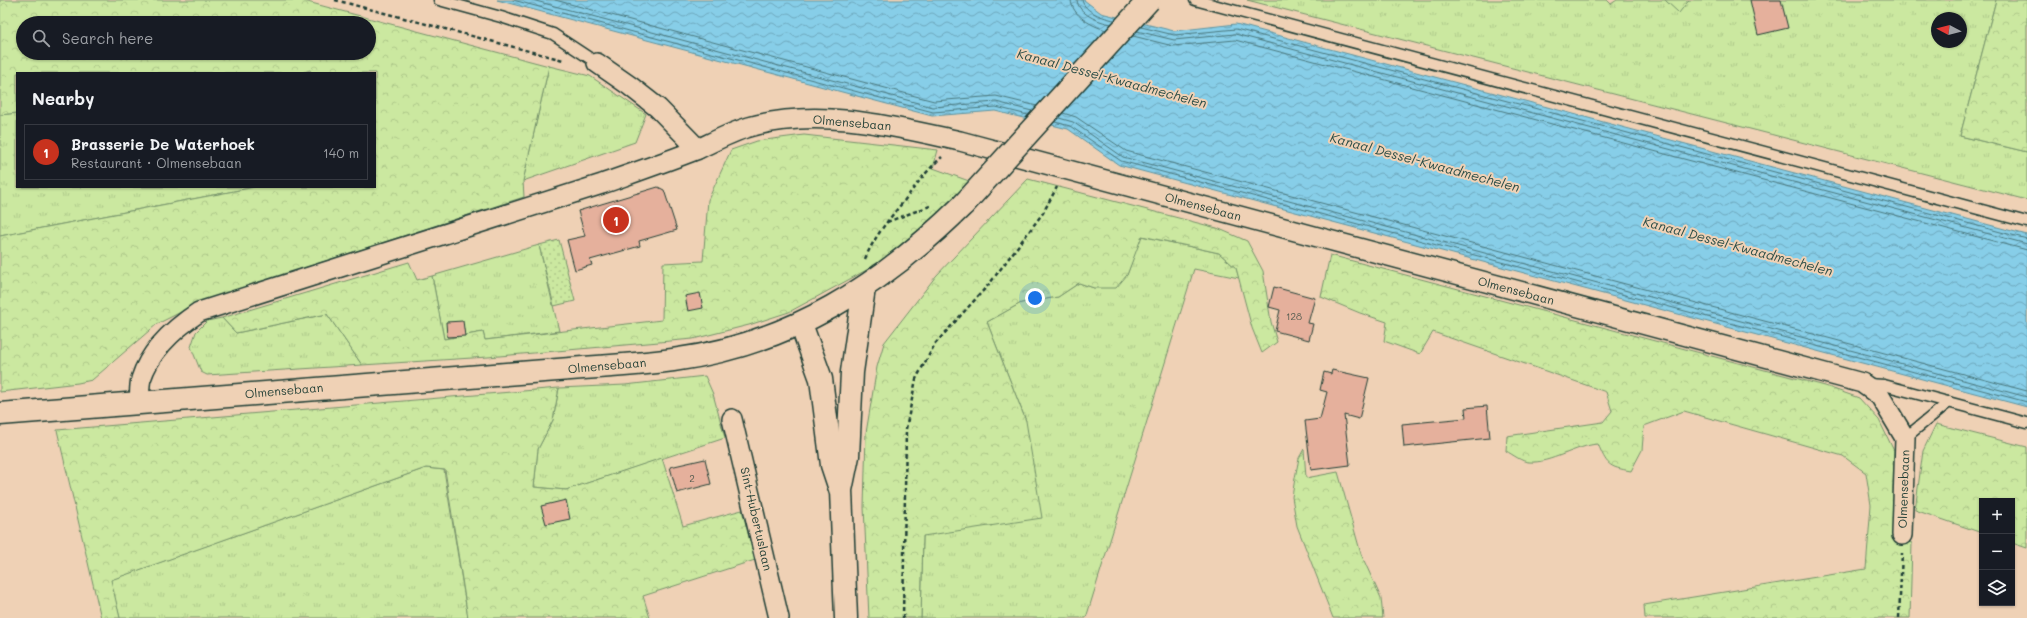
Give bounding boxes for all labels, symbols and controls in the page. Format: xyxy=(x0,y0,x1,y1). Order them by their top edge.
north arrow xyxy=(1931,12,1967,48)
search box xyxy=(16,16,376,60)
icon: search xyxy=(30,27,52,49)
text: Search here xyxy=(62,28,153,48)
water label: Kanaal Dessel-Kwaadmechelen xyxy=(1015,44,1209,111)
text: Nearby xyxy=(32,87,94,109)
street label: Olmensebaan xyxy=(812,111,892,133)
water label: Kanaal Dessel-Kwaadmechelen xyxy=(1328,128,1522,195)
text: Brasserie De Waterhoek xyxy=(71,134,255,154)
text: 1 xyxy=(43,144,49,161)
text: 140 m xyxy=(323,144,359,161)
text: Restaurant · Olmensebaan xyxy=(71,154,241,171)
street label: Olmensebaan xyxy=(1163,188,1243,224)
pin: 1 xyxy=(603,205,629,235)
water label: Kanaal Dessel-Kwaadmechelen xyxy=(1641,212,1835,279)
street label: Olmensebaan xyxy=(1476,272,1556,308)
your location xyxy=(1025,288,1045,308)
house number: 128 xyxy=(1286,309,1302,323)
street label: Olmensebaan xyxy=(567,354,647,376)
street label: Olmensebaan xyxy=(244,379,324,401)
street label: Olmensebaan xyxy=(1894,449,1912,529)
street label: Sint-Hubertuslaan xyxy=(737,465,777,572)
house number: 2 xyxy=(689,471,695,485)
map controls xyxy=(1979,498,2015,606)
button: + xyxy=(1979,498,2015,534)
button: − xyxy=(1979,534,2015,570)
button: layers xyxy=(1979,570,2015,606)

